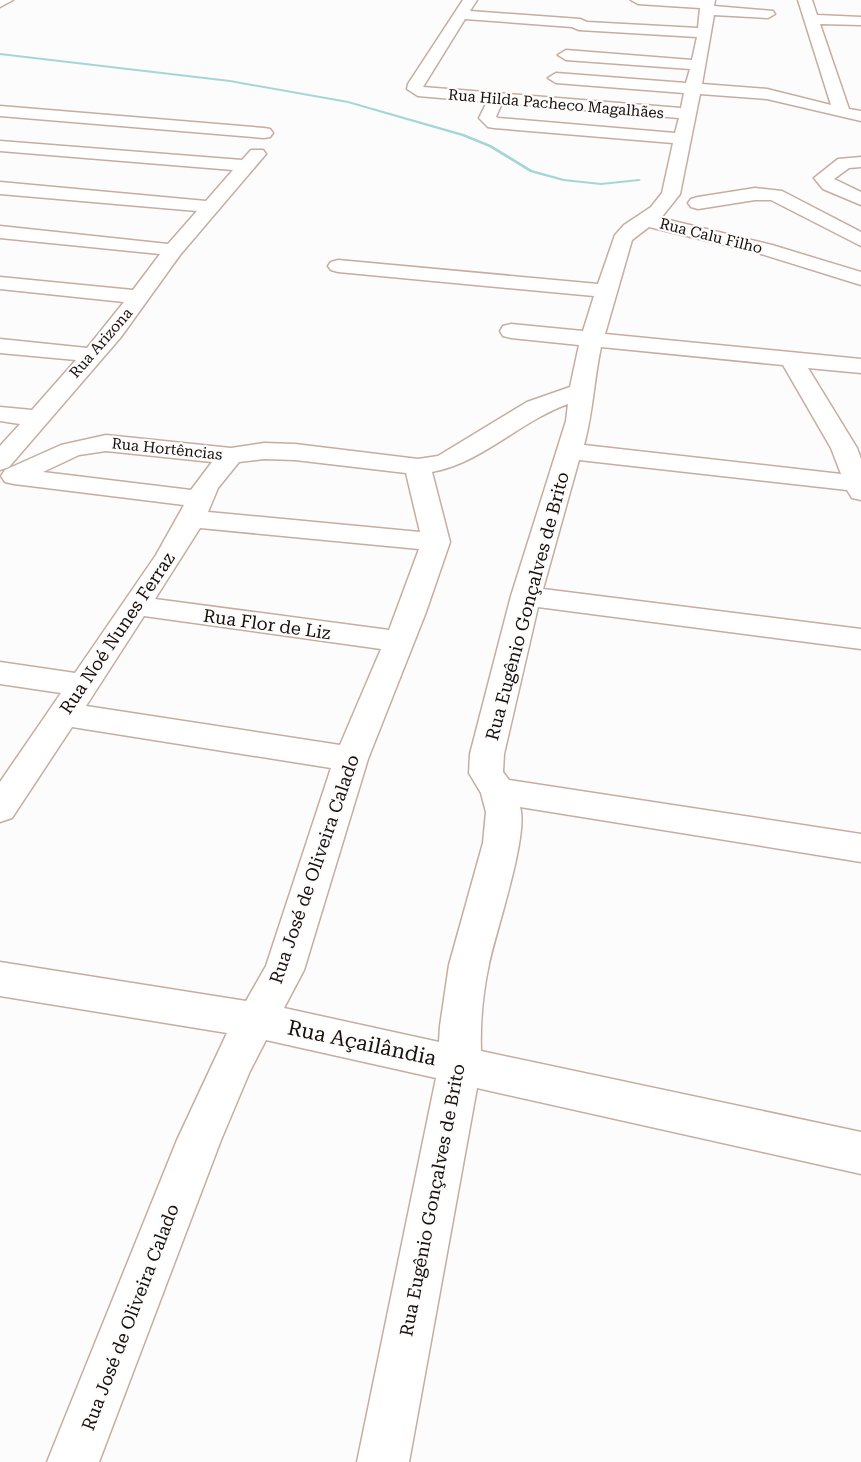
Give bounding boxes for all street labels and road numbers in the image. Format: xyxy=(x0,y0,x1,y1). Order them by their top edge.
street label: Rua Hilda Pacheco Magalhães xyxy=(448,86,664,122)
street label: Rua Calu Filho xyxy=(658,215,764,257)
street label: Rua Arizona xyxy=(66,304,136,382)
street label: Rua Hortências xyxy=(111,434,223,464)
street label: Rua Eugênio Gonçalves de Brito xyxy=(481,469,573,743)
street label: Rua Noé Nunes Ferraz xyxy=(55,548,179,718)
street label: Rua Flor de Liz xyxy=(202,605,333,643)
street label: Rua José de Oliveira Calado xyxy=(265,752,363,986)
street label: Rua Açailândia xyxy=(285,1016,439,1071)
street label: Rua Eugênio Gonçalves de Brito xyxy=(395,1062,469,1338)
street label: Rua José de Oliveira Calado xyxy=(77,1201,183,1433)

